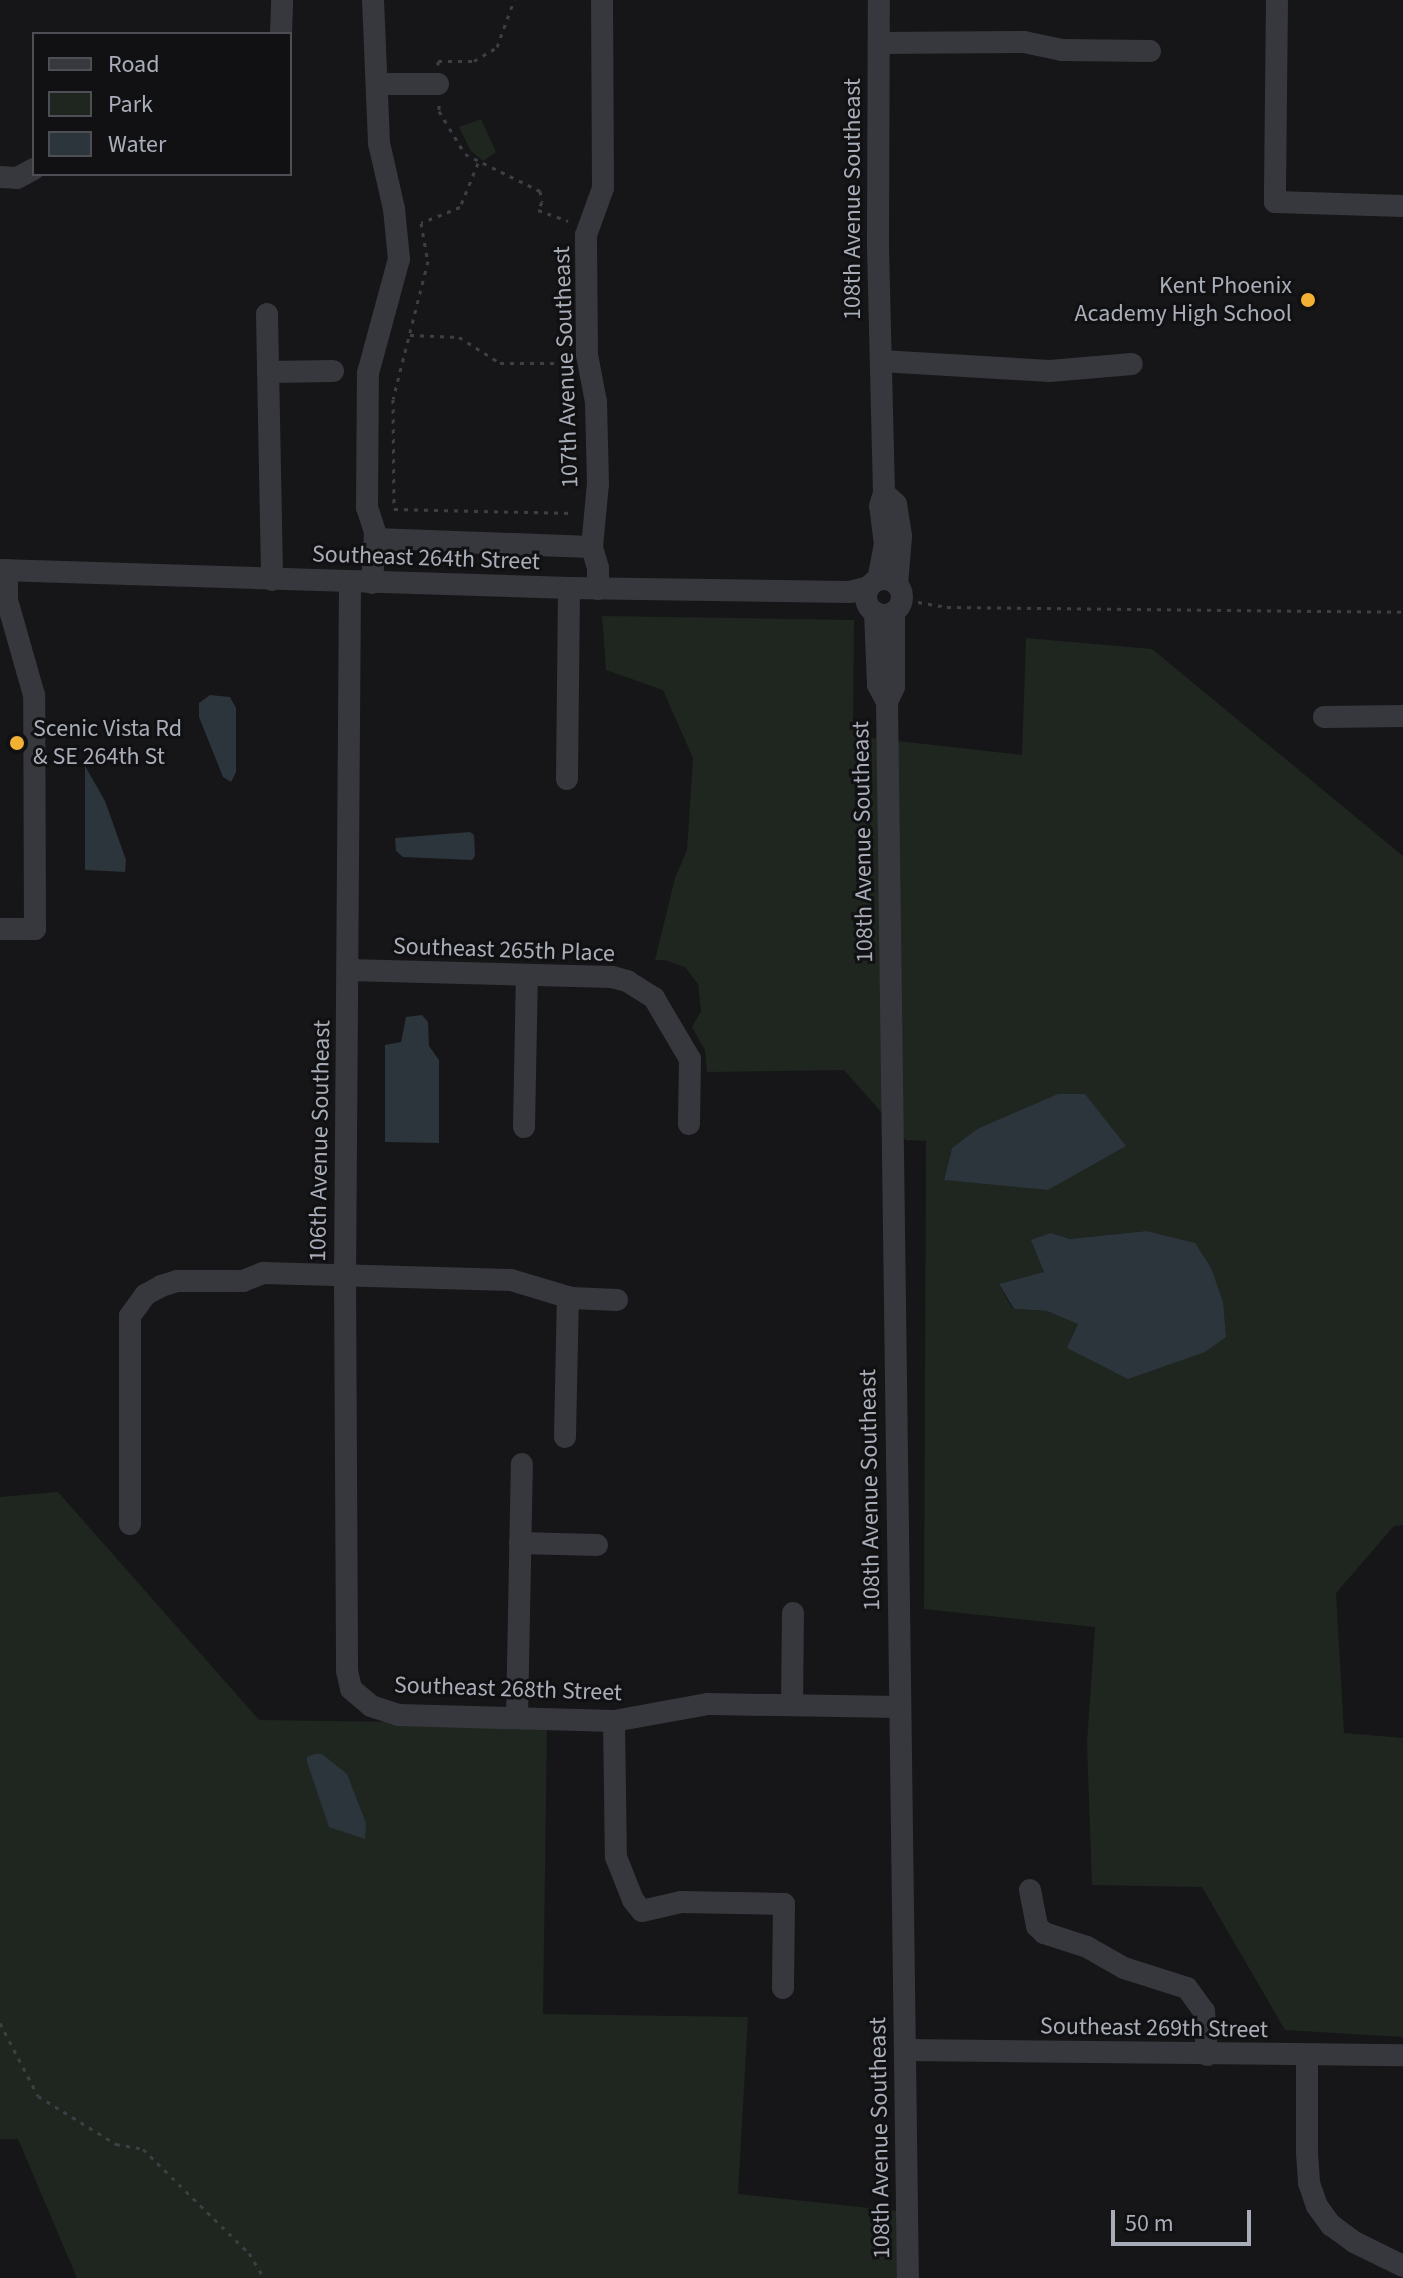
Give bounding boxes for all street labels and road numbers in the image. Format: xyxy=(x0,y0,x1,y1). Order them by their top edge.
street label: 108th Avenue Southeast xyxy=(839,78,867,320)
street label: 107th Avenue Southeast xyxy=(547,246,585,488)
street label: Southeast 264th Street xyxy=(312,540,540,576)
street label: 108th Avenue Southeast xyxy=(846,721,880,963)
street label: Southeast 265th Place xyxy=(393,932,615,968)
street label: 106th Avenue Southeast xyxy=(303,1020,337,1262)
street label: 108th Avenue Southeast xyxy=(853,1369,887,1611)
street label: Southeast 268th Street xyxy=(394,1671,622,1707)
street label: Southeast 269th Street xyxy=(1040,2012,1268,2044)
street label: 108th Avenue Southeast xyxy=(863,2017,897,2259)

